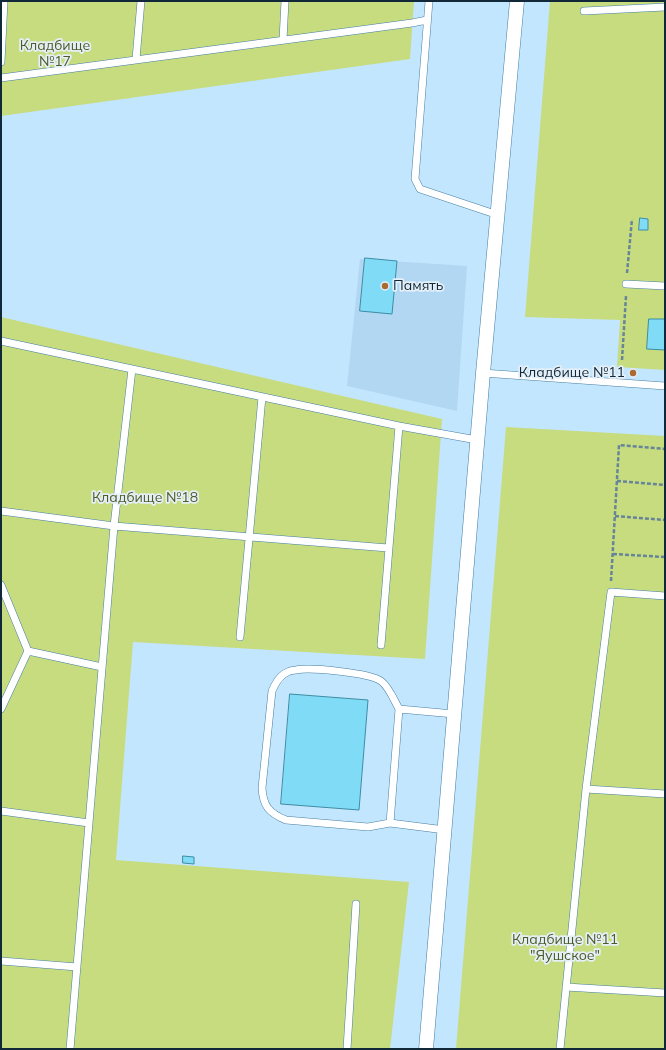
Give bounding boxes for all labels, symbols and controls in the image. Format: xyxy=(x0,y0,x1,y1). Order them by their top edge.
park label: Кладбище №17 xyxy=(20,38,90,70)
place label: Память xyxy=(393,278,443,294)
marker: Память xyxy=(380,281,390,291)
place label: Кладбище №11 xyxy=(519,365,625,381)
marker: Кладбище №11 xyxy=(628,368,638,378)
park label: Кладбище №18 xyxy=(92,490,198,506)
park label: Кладбище №11 "Яушское" xyxy=(512,932,618,964)

